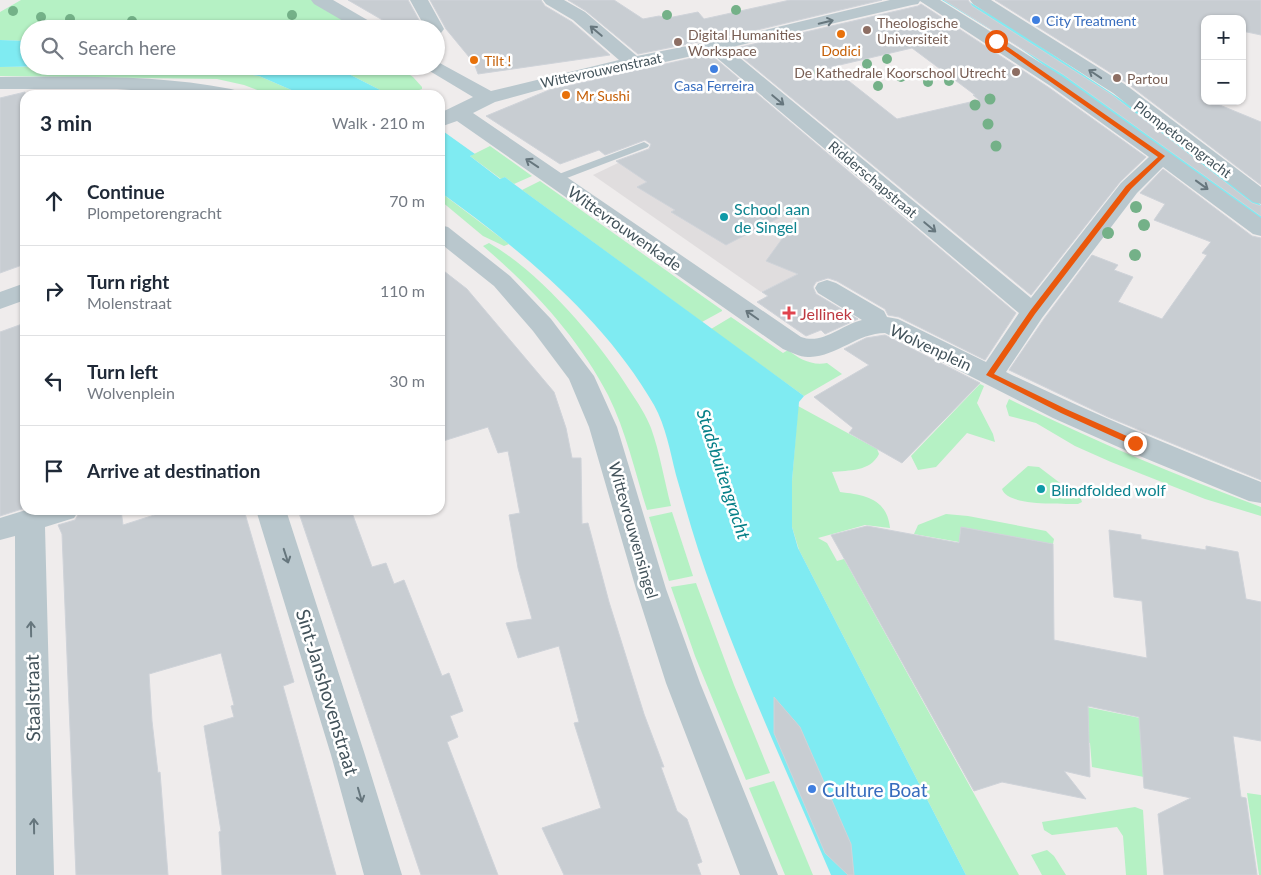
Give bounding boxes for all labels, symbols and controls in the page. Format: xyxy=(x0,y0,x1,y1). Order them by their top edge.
place label: City Treatment xyxy=(1046,12,1136,29)
place label: Theologische Universiteit xyxy=(877,14,958,47)
marker: City Treatment xyxy=(1030,14,1042,26)
map controls xyxy=(1201,15,1246,105)
button: + xyxy=(1201,15,1246,60)
one-way arrow xyxy=(817,17,833,26)
search box xyxy=(20,20,445,75)
marker: Theologische Universiteit xyxy=(861,24,873,36)
one-way arrow xyxy=(590,25,603,36)
place label: Digital Humanities Workspace xyxy=(688,26,801,59)
marker: Dodici xyxy=(835,28,847,40)
route start xyxy=(985,30,1008,53)
icon: search xyxy=(38,34,66,62)
text: Search here xyxy=(78,36,176,59)
marker: Digital Humanities Workspace xyxy=(672,36,684,48)
place label: Dodici xyxy=(821,42,861,59)
street label: Wittevrouwenstraat xyxy=(539,49,663,91)
place label: Tilt ! xyxy=(484,52,511,69)
marker: Tilt ! xyxy=(468,54,480,66)
button: − xyxy=(1201,60,1246,105)
marker: Casa Ferreira xyxy=(708,63,720,75)
place label: De Kathedrale Koorschool Utrecht xyxy=(794,64,1006,81)
marker: De Kathedrale Koorschool Utrecht xyxy=(1010,66,1022,78)
one-way arrow xyxy=(1089,69,1103,79)
place label: Partou xyxy=(1127,70,1168,87)
marker: Partou xyxy=(1111,72,1123,84)
place label: Casa Ferreira xyxy=(674,77,754,94)
place label: Mr Sushi xyxy=(576,87,630,104)
marker: Mr Sushi xyxy=(560,89,572,101)
one-way arrow xyxy=(771,94,784,105)
street label: Plompetorengracht xyxy=(1131,97,1235,181)
text: 3 min xyxy=(40,110,92,135)
text: Walk · 210 m xyxy=(332,113,425,132)
street label: Ridderschapstraat xyxy=(825,137,921,221)
one-way arrow xyxy=(525,158,539,168)
text: Continue xyxy=(87,180,165,203)
one-way arrow xyxy=(1194,180,1208,191)
street label: Wittevrouwenkade xyxy=(564,182,686,274)
icon: ahead xyxy=(40,187,68,215)
text: 70 m xyxy=(389,191,425,210)
place label: School aan de Singel xyxy=(734,199,810,236)
text: Plompetorengracht xyxy=(87,203,222,222)
marker: School aan de Singel xyxy=(718,211,730,223)
one-way arrow xyxy=(923,221,936,232)
text: Turn right xyxy=(87,270,169,293)
icon: right xyxy=(40,277,68,305)
text: 110 m xyxy=(380,281,425,300)
text: Molenstraat xyxy=(87,293,172,312)
place label: Jellinek xyxy=(800,304,853,323)
marker: Jellinek xyxy=(782,306,796,320)
one-way arrow xyxy=(745,310,759,320)
street label: Wolvenplein xyxy=(887,320,975,374)
text: Turn left xyxy=(87,360,158,383)
icon: left xyxy=(40,367,68,395)
text: 30 m xyxy=(389,371,425,390)
text: Wolvenplein xyxy=(87,383,175,402)
water label: Stadsbuitengracht xyxy=(693,406,756,543)
route end xyxy=(1124,432,1147,455)
icon: arrive xyxy=(40,457,68,485)
text: Arrive at destination xyxy=(87,459,260,482)
street label: Wittevrouwensingel xyxy=(605,460,663,600)
place label: Blindfolded wolf xyxy=(1051,480,1166,499)
marker: Blindfolded wolf xyxy=(1035,483,1047,495)
one-way arrow xyxy=(282,548,291,564)
street label: Sint-Janshovenstraat xyxy=(292,606,364,778)
one-way arrow xyxy=(26,621,36,638)
street label: Staalstraat xyxy=(20,654,44,742)
place label: Culture Boat xyxy=(822,778,928,801)
marker: Culture Boat xyxy=(806,783,818,795)
one-way arrow xyxy=(355,787,365,803)
one-way arrow xyxy=(29,819,38,835)

